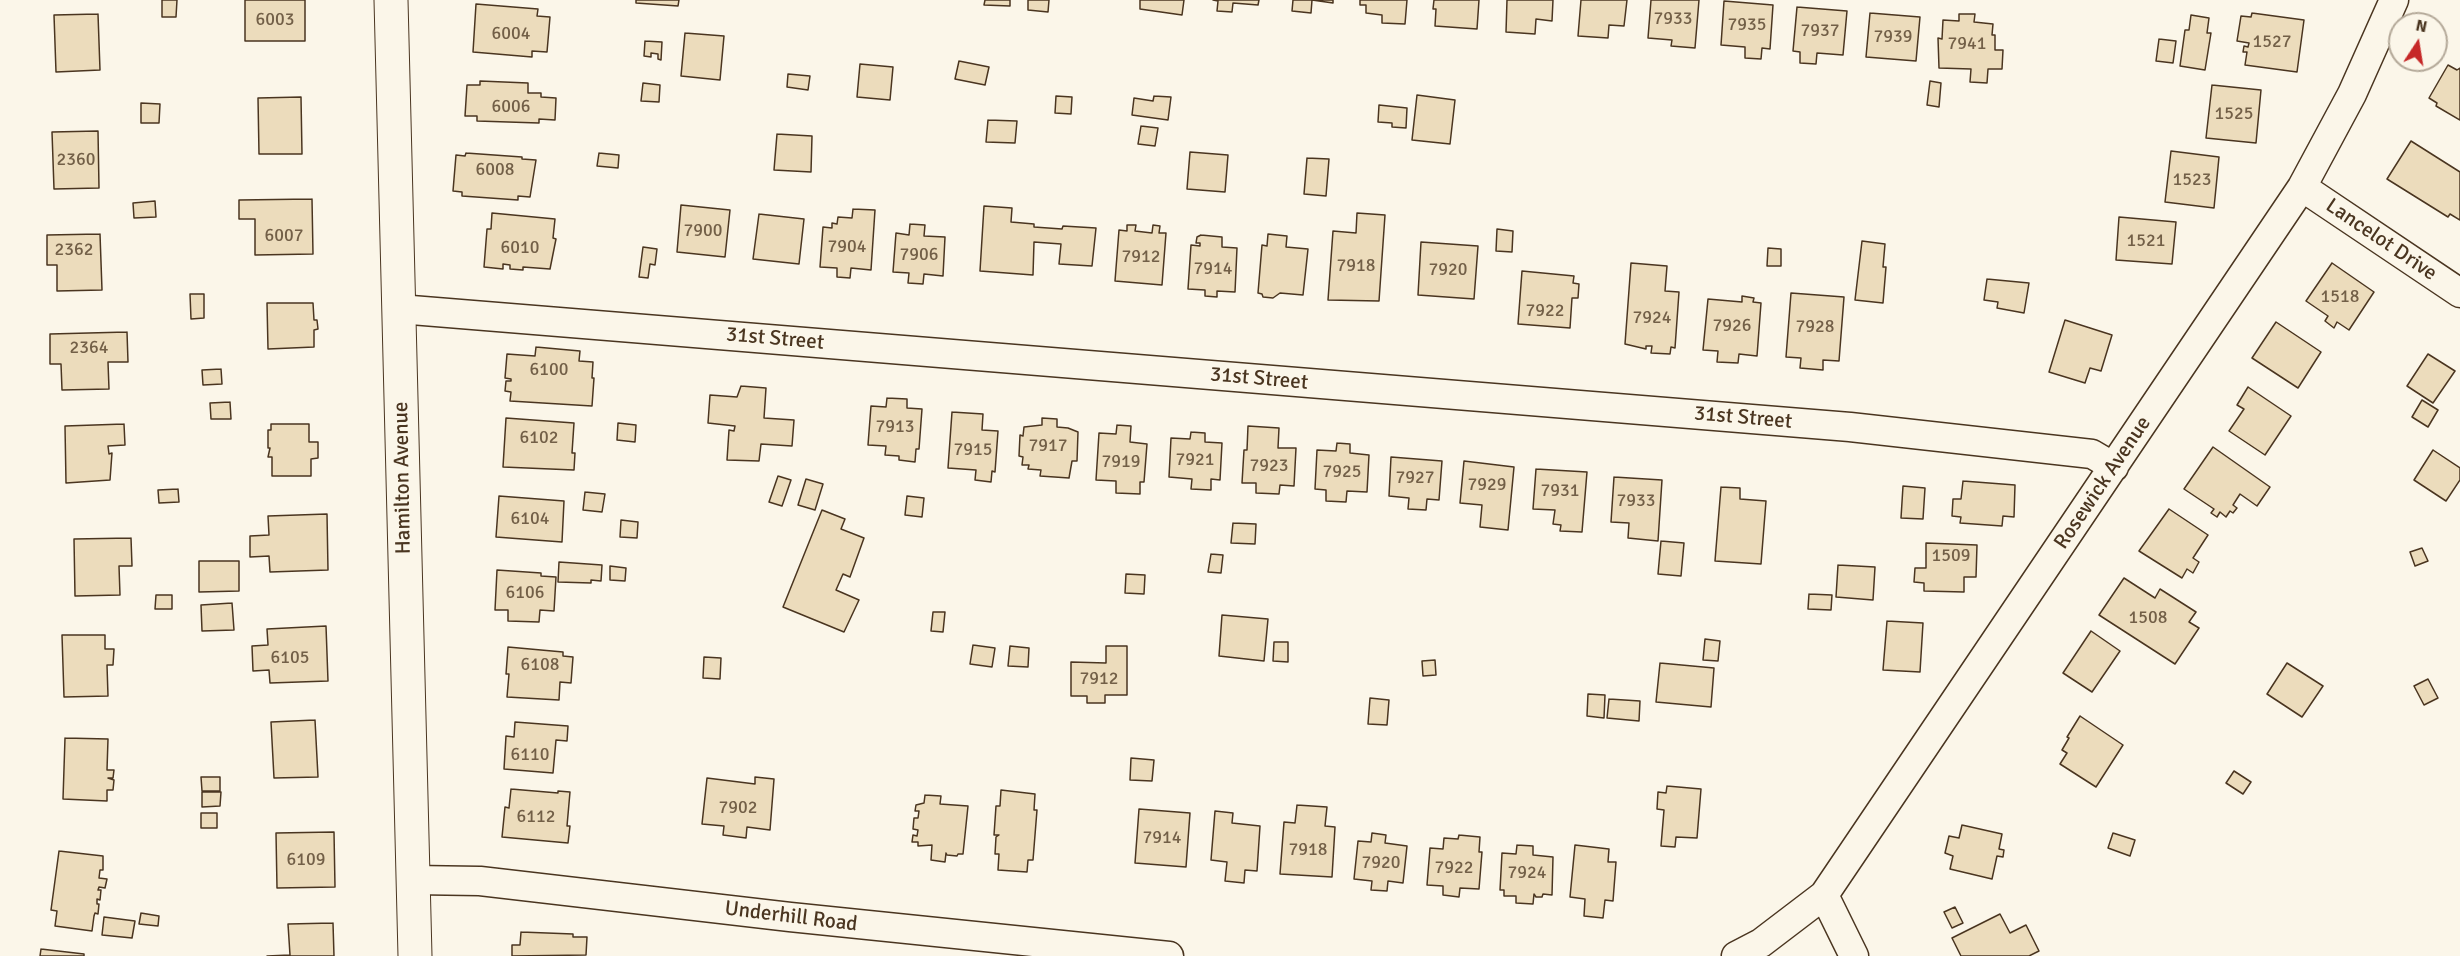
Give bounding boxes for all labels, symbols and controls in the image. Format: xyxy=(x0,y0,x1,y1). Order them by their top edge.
house number: 7933 xyxy=(1654,8,1692,30)
house number: 6003 xyxy=(256,9,294,31)
north arrow xyxy=(2388,12,2448,72)
house number: 7935 xyxy=(1728,14,1766,36)
text: N xyxy=(2414,15,2429,37)
house number: 7937 xyxy=(1801,20,1839,42)
house number: 6004 xyxy=(492,23,530,45)
house number: 7939 xyxy=(1874,26,1912,48)
house number: 1527 xyxy=(2253,31,2291,53)
house number: 7941 xyxy=(1948,33,1986,55)
house number: 6006 xyxy=(492,96,530,118)
house number: 1525 xyxy=(2215,103,2253,125)
house number: 2360 xyxy=(57,149,95,171)
house number: 6008 xyxy=(476,159,514,181)
house number: 1523 xyxy=(2173,169,2211,191)
street label: Lancelot Drive xyxy=(2321,194,2441,286)
house number: 7900 xyxy=(684,220,722,242)
house number: 6007 xyxy=(265,225,303,247)
house number: 1521 xyxy=(2127,230,2165,252)
house number: 7904 xyxy=(828,236,866,258)
house number: 6010 xyxy=(501,237,539,259)
house number: 2362 xyxy=(55,239,93,261)
house number: 7906 xyxy=(900,244,938,266)
house number: 7912 xyxy=(1122,246,1160,268)
house number: 7918 xyxy=(1337,255,1375,277)
house number: 7914 xyxy=(1194,258,1232,280)
house number: 7920 xyxy=(1429,259,1467,281)
house number: 1518 xyxy=(2321,286,2359,308)
house number: 7922 xyxy=(1526,300,1564,322)
house number: 7924 xyxy=(1633,307,1671,329)
house number: 7926 xyxy=(1713,315,1751,337)
house number: 7928 xyxy=(1796,316,1834,338)
street label: 31st Street xyxy=(725,322,825,356)
house number: 2364 xyxy=(70,337,108,359)
house number: 6100 xyxy=(530,359,568,381)
street label: 31st Street xyxy=(1209,362,1309,396)
street label: Hamilton Avenue xyxy=(389,401,417,555)
street label: 31st Street xyxy=(1693,401,1793,435)
street label: Rosewick Avenue xyxy=(2049,412,2157,554)
house number: 7913 xyxy=(876,416,914,438)
house number: 6102 xyxy=(520,427,558,449)
house number: 7917 xyxy=(1029,435,1067,457)
house number: 7915 xyxy=(954,439,992,461)
house number: 7921 xyxy=(1176,449,1214,471)
house number: 7919 xyxy=(1102,451,1140,473)
house number: 7923 xyxy=(1250,455,1288,477)
house number: 7925 xyxy=(1323,461,1361,483)
house number: 7927 xyxy=(1396,467,1434,489)
house number: 7929 xyxy=(1468,474,1506,496)
house number: 7931 xyxy=(1541,480,1579,502)
house number: 7933 xyxy=(1617,490,1655,512)
house number: 6104 xyxy=(511,508,549,530)
house number: 1509 xyxy=(1932,545,1970,567)
house number: 6106 xyxy=(506,582,544,604)
house number: 1508 xyxy=(2129,607,2167,629)
house number: 6105 xyxy=(271,647,309,669)
house number: 6108 xyxy=(521,654,559,676)
house number: 7912 xyxy=(1080,668,1118,690)
house number: 6110 xyxy=(511,744,549,766)
house number: 7902 xyxy=(719,797,757,819)
house number: 6112 xyxy=(517,806,555,828)
house number: 7914 xyxy=(1143,827,1181,849)
house number: 7918 xyxy=(1289,839,1327,861)
house number: 6109 xyxy=(287,849,325,871)
house number: 7920 xyxy=(1362,852,1400,874)
house number: 7922 xyxy=(1435,857,1473,879)
house number: 7924 xyxy=(1508,862,1546,884)
street label: Underhill Road xyxy=(723,896,859,938)

